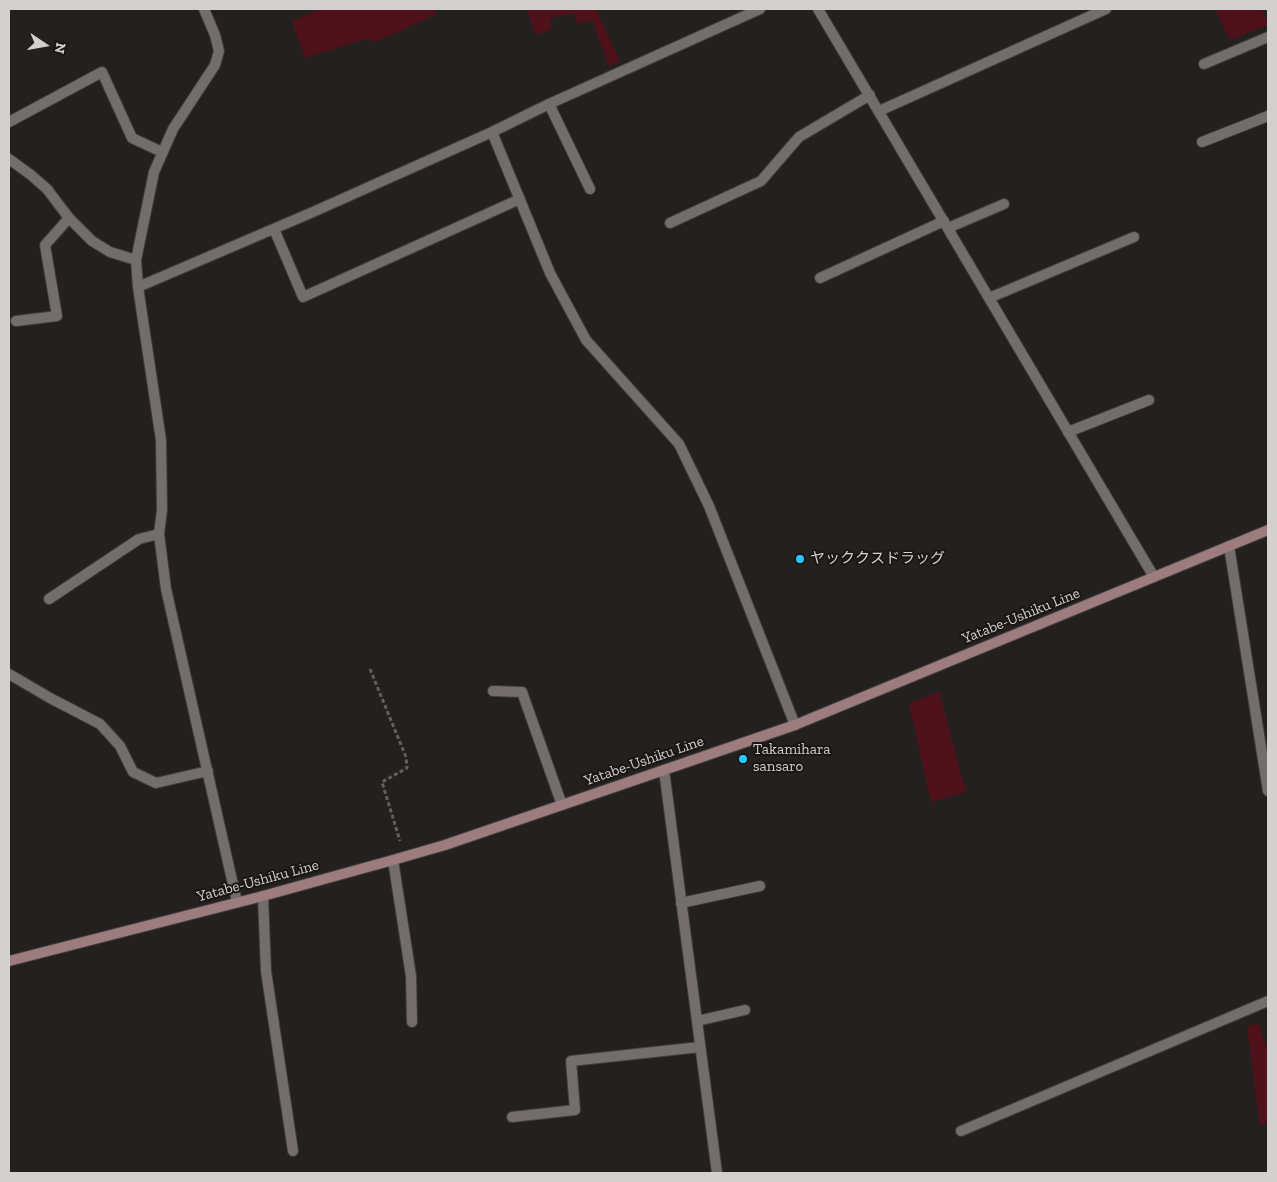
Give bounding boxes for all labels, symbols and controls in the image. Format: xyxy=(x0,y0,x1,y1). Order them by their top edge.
north arrow xyxy=(20,20,70,70)
text: N xyxy=(51,41,70,55)
place label: ヤッククスドラッグ xyxy=(810,550,945,568)
marker: ヤッククスドラッグ xyxy=(794,553,806,565)
street label: Yatabe-Ushiku Line xyxy=(960,584,1082,648)
street label: Yatabe-Ushiku Line xyxy=(582,732,706,790)
place label: Takamihara sansaro xyxy=(753,741,830,776)
marker: Takamihara sansaro xyxy=(737,753,749,765)
street label: Yatabe-Ushiku Line xyxy=(195,856,321,906)

